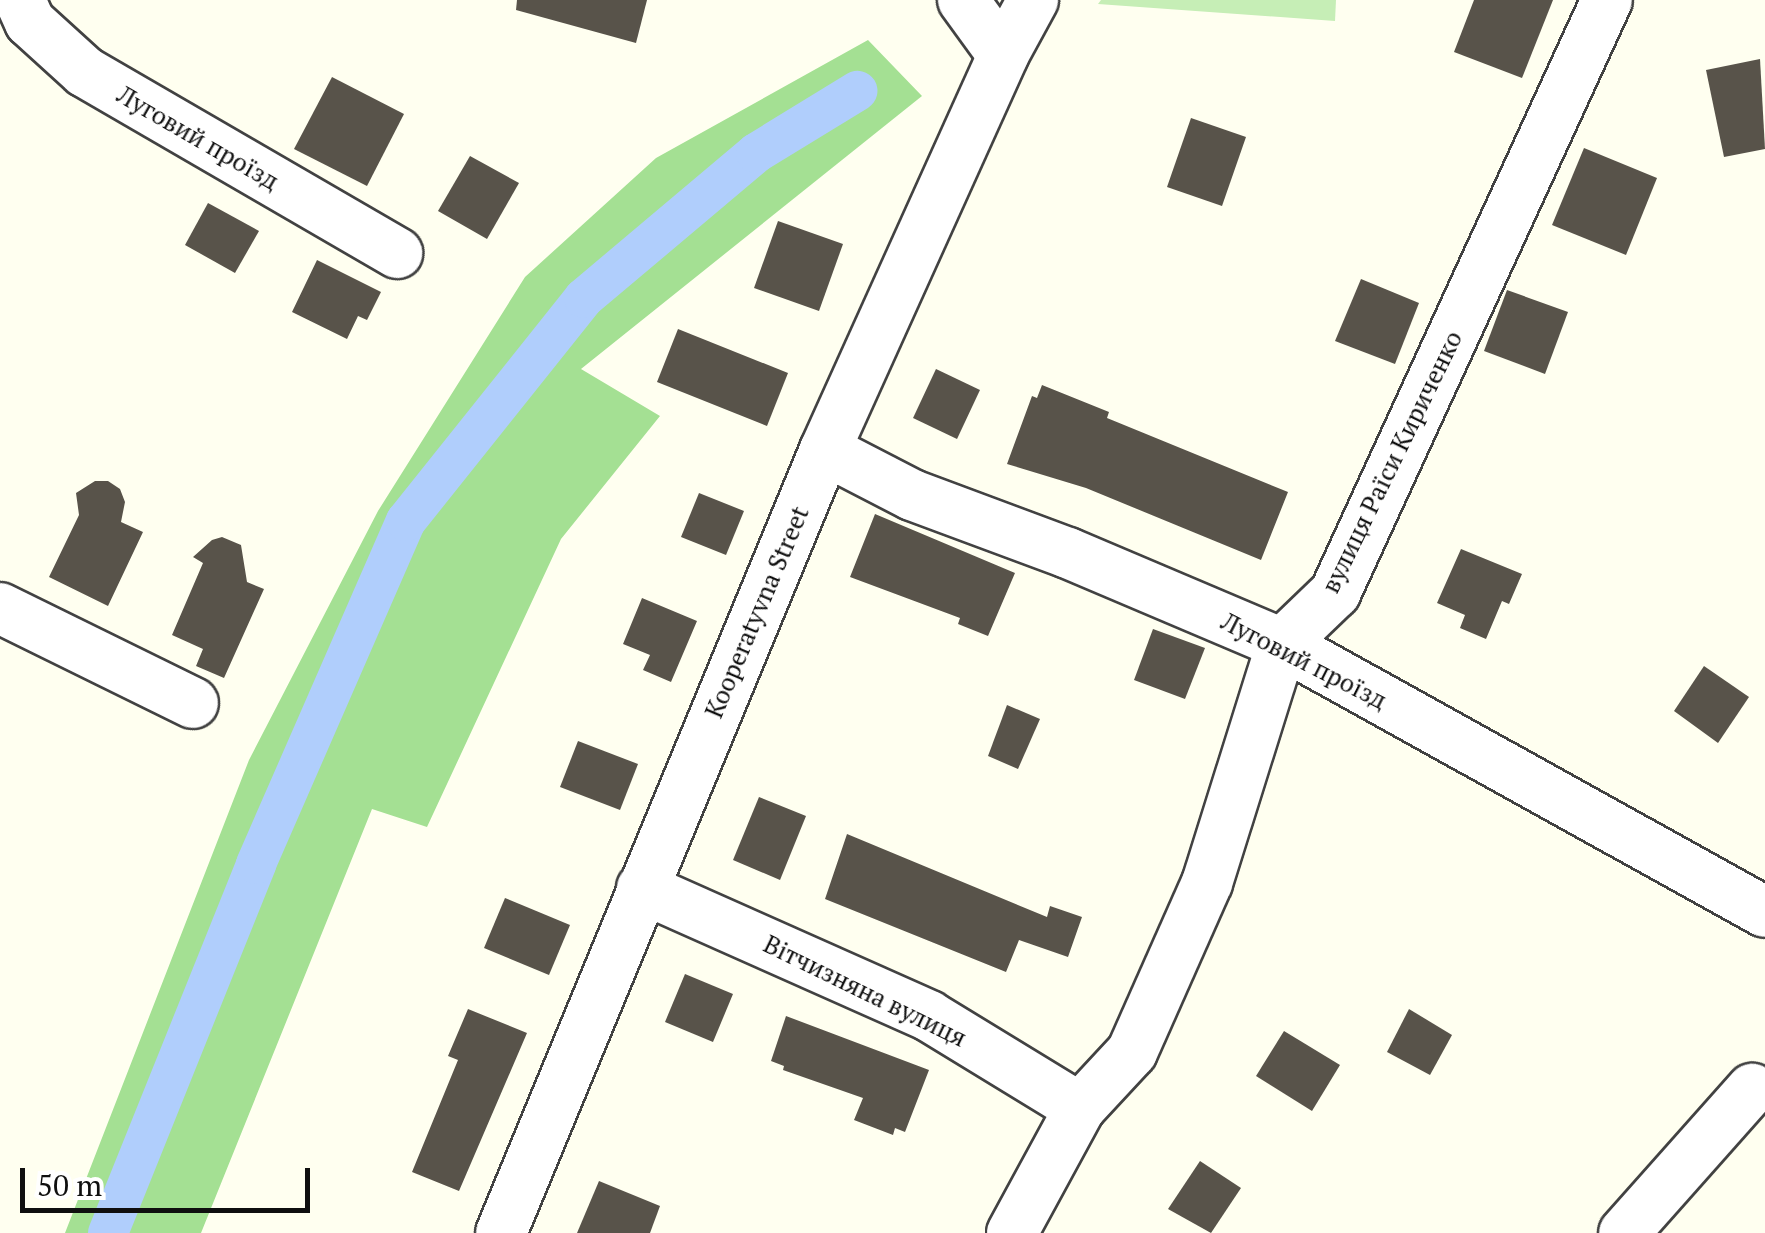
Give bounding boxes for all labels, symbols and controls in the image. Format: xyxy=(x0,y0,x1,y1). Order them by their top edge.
street label: Луговий проїзд xyxy=(112,80,284,196)
street label: вулиця Раїси Кириченко xyxy=(1315,326,1469,598)
street label: Kooperatyvna Street xyxy=(699,502,815,722)
street label: Луговий проїзд xyxy=(1216,606,1392,716)
street label: Вітчизняна вулиця xyxy=(759,929,971,1053)
scale bar xyxy=(25,1148,315,1210)
text: 50 m xyxy=(37,1165,102,1205)

